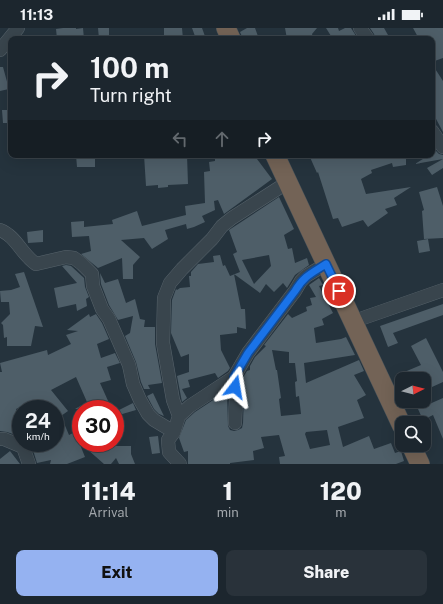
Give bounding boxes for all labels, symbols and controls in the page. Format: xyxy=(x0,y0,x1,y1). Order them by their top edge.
text: 11:13 xyxy=(20,6,53,23)
text: 100 m xyxy=(90,51,169,84)
icon: right xyxy=(24,52,76,104)
text: Turn right xyxy=(90,85,172,106)
icon: left xyxy=(169,128,191,150)
icon: ahead xyxy=(211,128,233,150)
icon: right xyxy=(253,128,275,150)
pin xyxy=(322,274,356,308)
icon: arrive xyxy=(328,280,350,302)
position arrow xyxy=(214,366,256,408)
north arrow xyxy=(395,372,431,408)
map controls xyxy=(395,372,431,452)
speed limit sign: 30 xyxy=(72,400,124,452)
text: 24 xyxy=(25,409,51,433)
button: search xyxy=(395,416,431,452)
text: km/h xyxy=(26,430,50,442)
text: 11:14 xyxy=(81,477,136,505)
text: 1 xyxy=(222,477,233,505)
text: 120 xyxy=(320,477,362,505)
text: Arrival xyxy=(88,505,128,520)
text: min xyxy=(217,505,239,520)
text: m xyxy=(335,505,346,520)
button: Exit xyxy=(16,550,218,596)
button: Share xyxy=(226,550,427,596)

